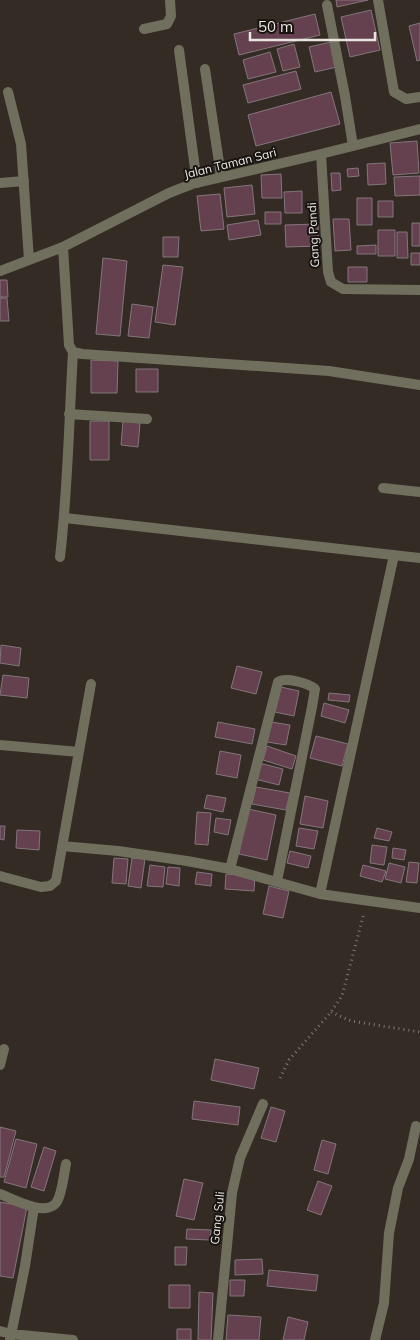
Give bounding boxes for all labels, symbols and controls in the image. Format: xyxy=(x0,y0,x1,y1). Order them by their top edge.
scale bar xyxy=(250,10,375,42)
text: 50 m xyxy=(258,17,293,36)
street label: Jalan Taman Sari xyxy=(182,144,278,182)
street label: Gang Pandi xyxy=(304,202,322,268)
street label: Gang Suli xyxy=(207,1190,227,1245)

